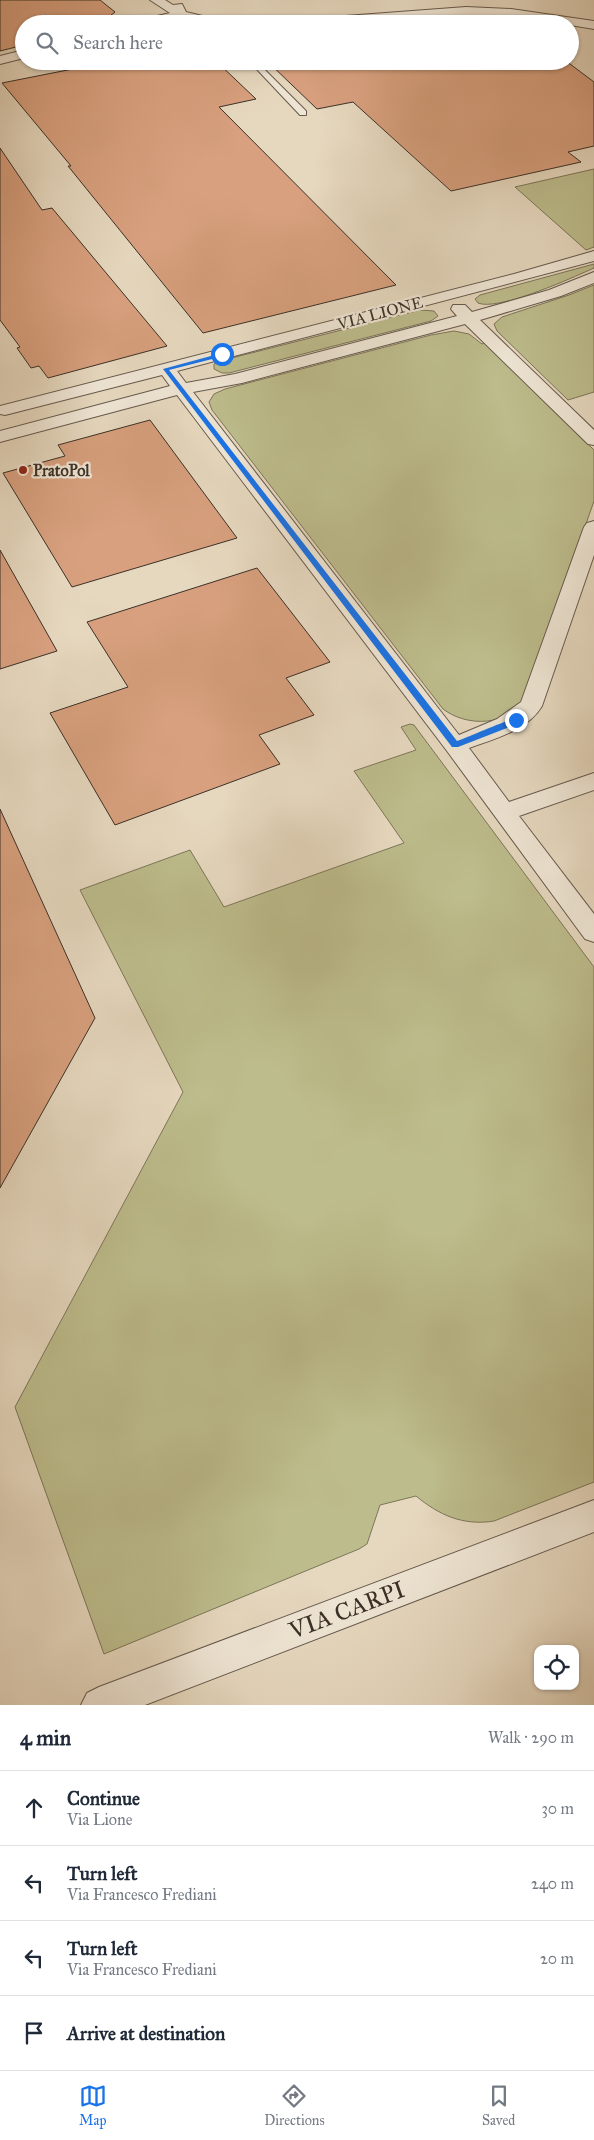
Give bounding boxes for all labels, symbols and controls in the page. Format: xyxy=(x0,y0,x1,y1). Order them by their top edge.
search box xyxy=(15,15,579,70)
icon: search xyxy=(33,29,61,57)
text: Search here xyxy=(73,31,163,54)
street label: VIA LIONE xyxy=(334,292,425,334)
route start xyxy=(211,343,234,366)
place label: PratoPol xyxy=(33,461,90,480)
marker: PratoPol xyxy=(17,464,29,476)
route end xyxy=(505,709,528,732)
street label: VIA CARPI xyxy=(284,1574,409,1646)
map controls xyxy=(534,1645,579,1690)
button: locate xyxy=(534,1645,579,1690)
text: 4 min xyxy=(20,1725,71,1751)
text: Walk · 290 m xyxy=(488,1728,574,1747)
text: Continue xyxy=(67,1787,140,1810)
icon: ahead xyxy=(20,1794,48,1822)
text: 30 m xyxy=(541,1799,574,1818)
text: Via Lione xyxy=(67,1810,132,1829)
text: Turn left xyxy=(67,1862,137,1885)
icon: left xyxy=(20,1869,48,1897)
text: 240 m xyxy=(531,1874,574,1893)
text: Via Francesco Frediani xyxy=(67,1885,217,1904)
text: Turn left xyxy=(67,1937,137,1960)
icon: left xyxy=(20,1944,48,1972)
text: 20 m xyxy=(540,1949,574,1968)
text: Via Francesco Frediani xyxy=(67,1960,217,1979)
icon: arrive xyxy=(20,2019,48,2047)
text: Arrive at destination xyxy=(67,2022,225,2045)
tab: Map xyxy=(79,2082,107,2129)
tab: Directions xyxy=(264,2082,325,2129)
tab: Saved xyxy=(482,2082,515,2129)

